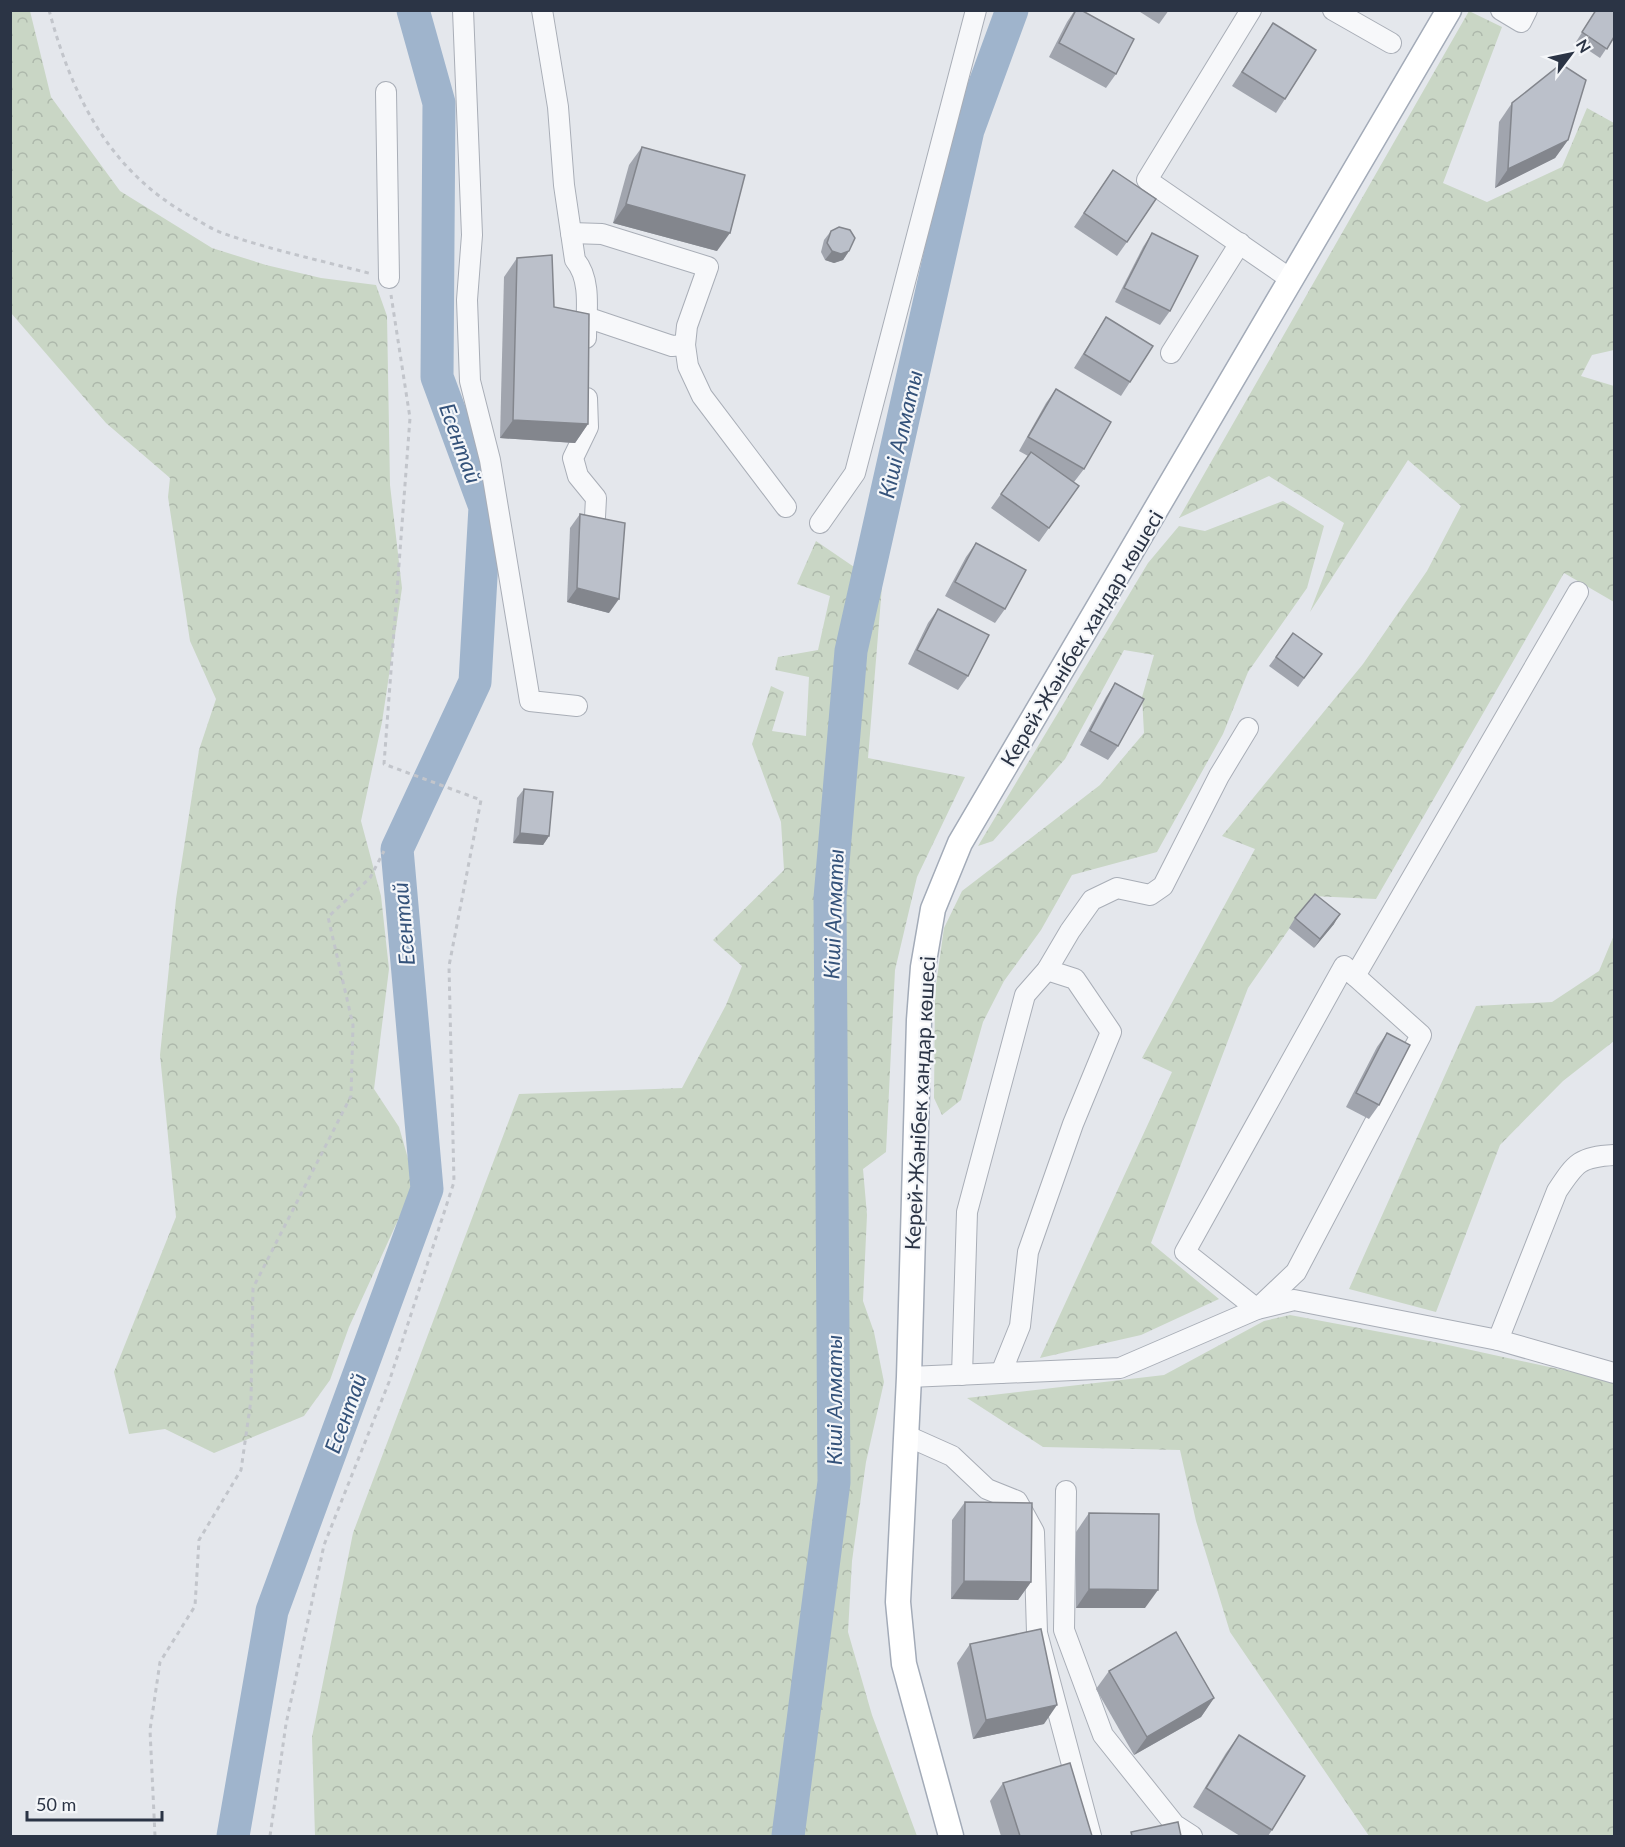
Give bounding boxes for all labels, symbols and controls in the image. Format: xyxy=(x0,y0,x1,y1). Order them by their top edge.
north arrow xyxy=(1541,24,1601,84)
text: N xyxy=(1573,36,1595,56)
water label: Кіші Алматы xyxy=(872,367,928,501)
water label: Есентай xyxy=(434,399,488,487)
street label: Керей-Жәнібек хандар көшесі xyxy=(994,505,1168,771)
water label: Кіші Алматы xyxy=(817,848,849,980)
water label: Есентай xyxy=(386,881,420,967)
street label: Керей-Жәнібек хандар көшесі xyxy=(899,955,939,1251)
water label: Кіші Алматы xyxy=(820,1335,847,1465)
water label: Есентай xyxy=(318,1369,372,1457)
scale bar xyxy=(27,1784,162,1822)
text: 50 m xyxy=(36,1793,76,1815)

